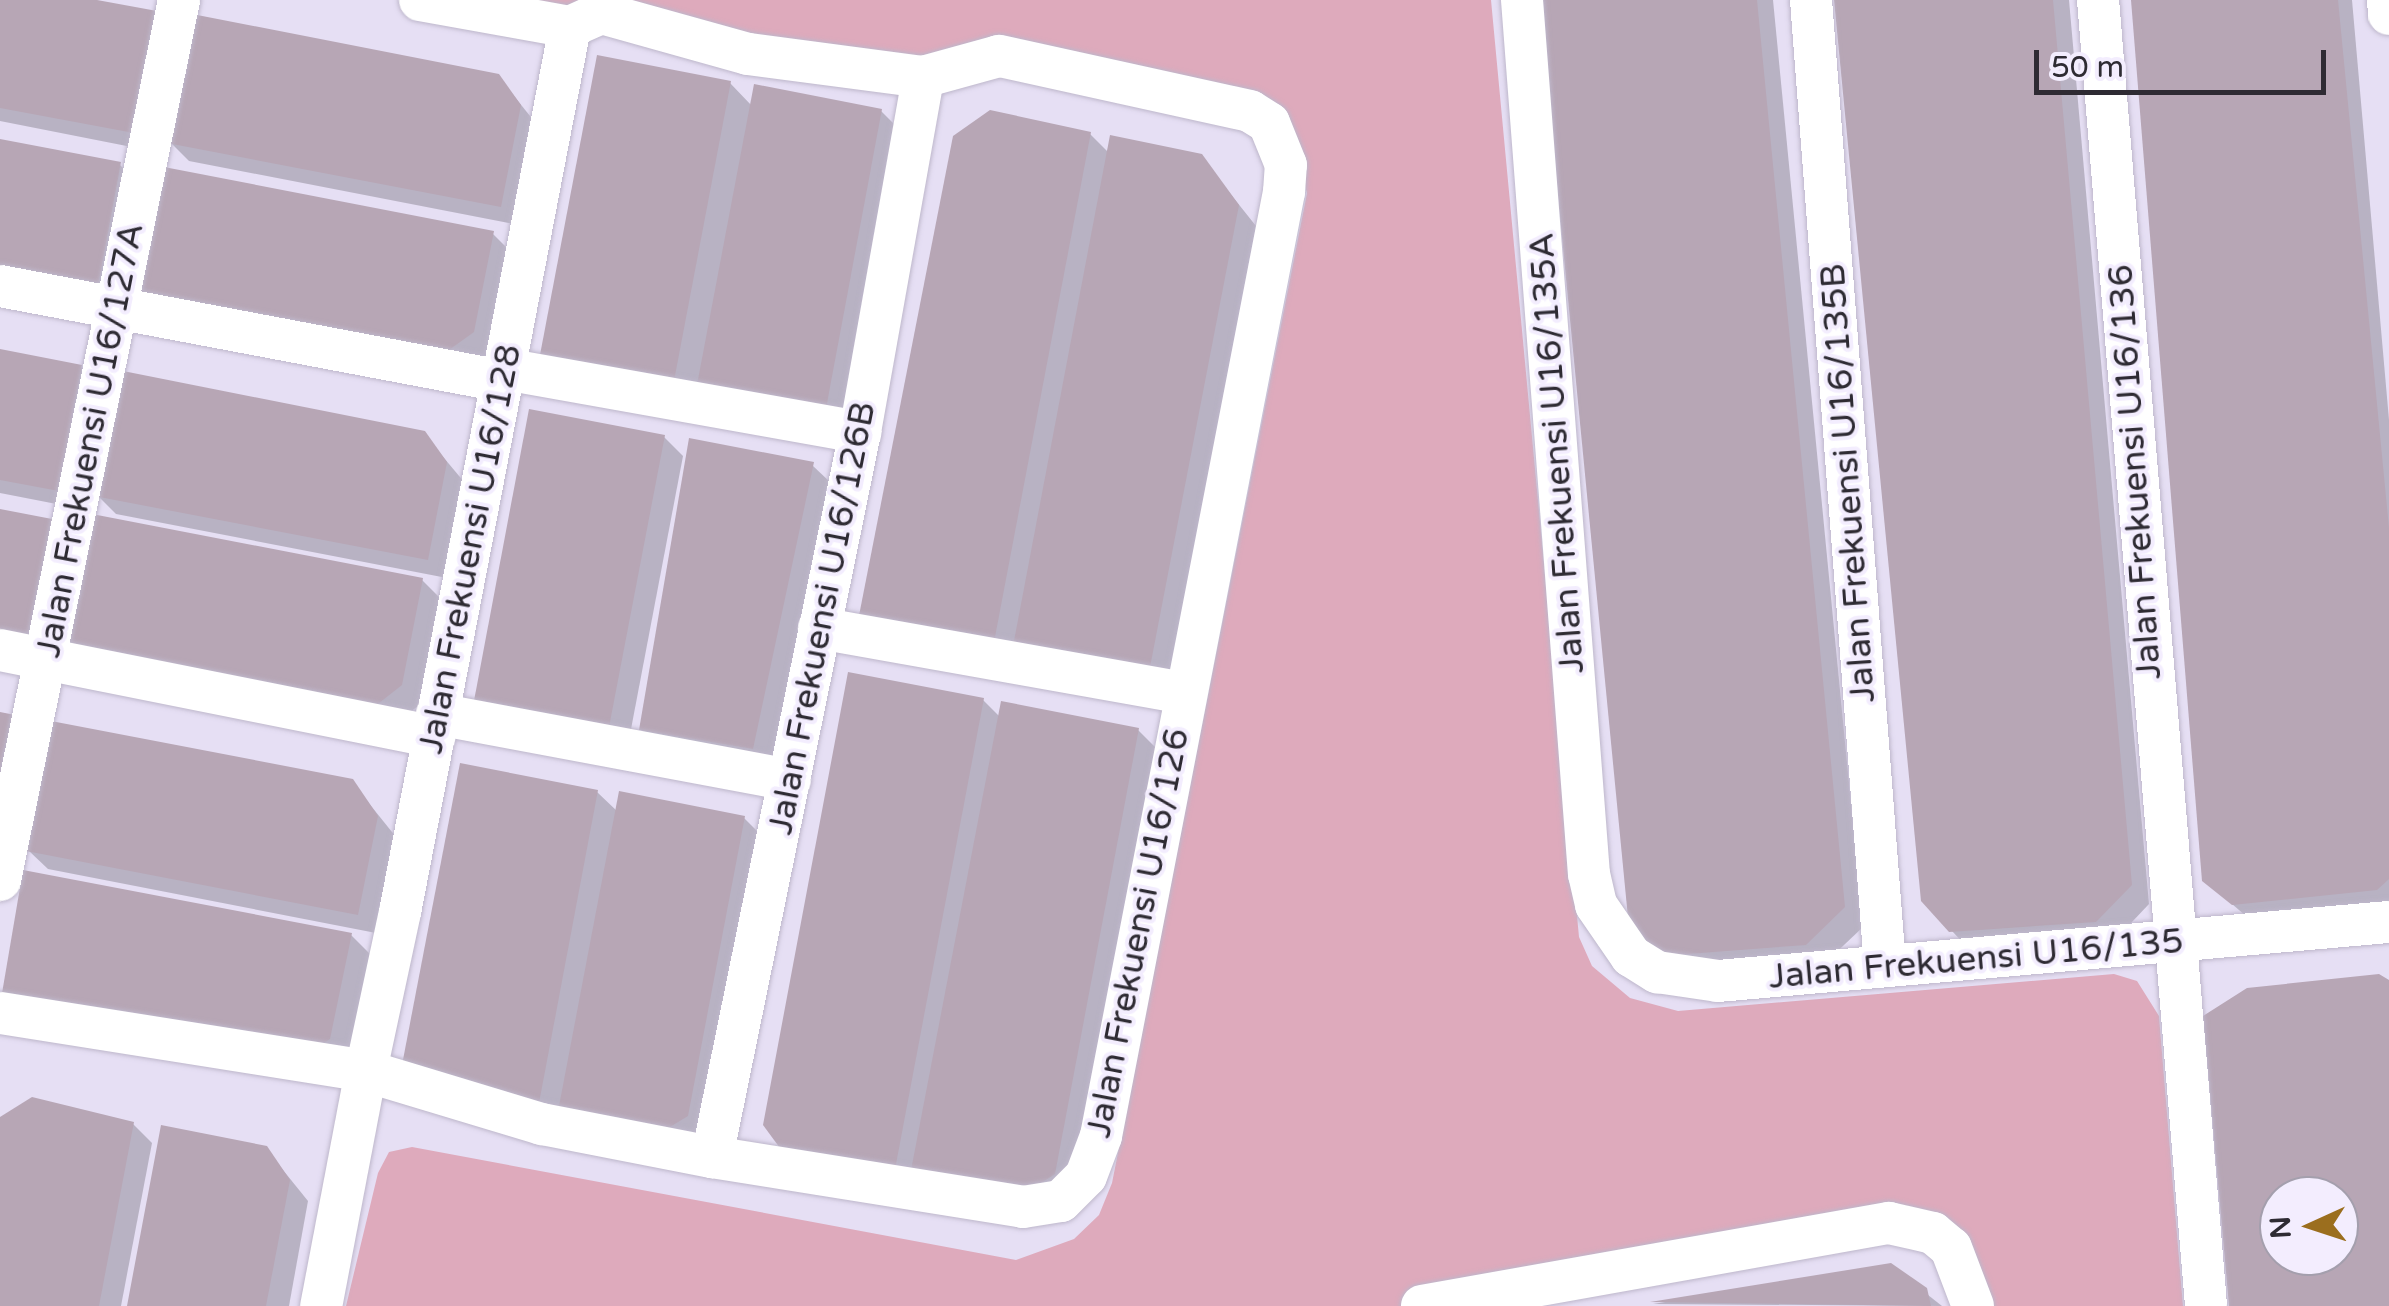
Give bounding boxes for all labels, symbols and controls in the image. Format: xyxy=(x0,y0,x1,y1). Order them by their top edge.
scale bar xyxy=(2039,30,2332,92)
text: 50 m xyxy=(2051,49,2124,86)
street label: Jalan Frekuensi U16/127A xyxy=(27,219,153,661)
street label: Jalan Frekuensi U16/135A xyxy=(1521,231,1593,675)
street label: Jalan Frekuensi U16/135B xyxy=(1812,262,1884,704)
street label: Jalan Frekuensi U16/136 xyxy=(2100,263,2170,681)
street label: Jalan Frekuensi U16/128 xyxy=(410,341,530,757)
street label: Jalan Frekuensi U16/126B xyxy=(759,398,885,838)
street label: Jalan Frekuensi U16/126 xyxy=(1078,725,1198,1141)
street label: Jalan Frekuensi U16/135 xyxy=(1767,920,2185,998)
north arrow xyxy=(2259,1176,2359,1276)
text: N xyxy=(2263,1215,2299,1240)

